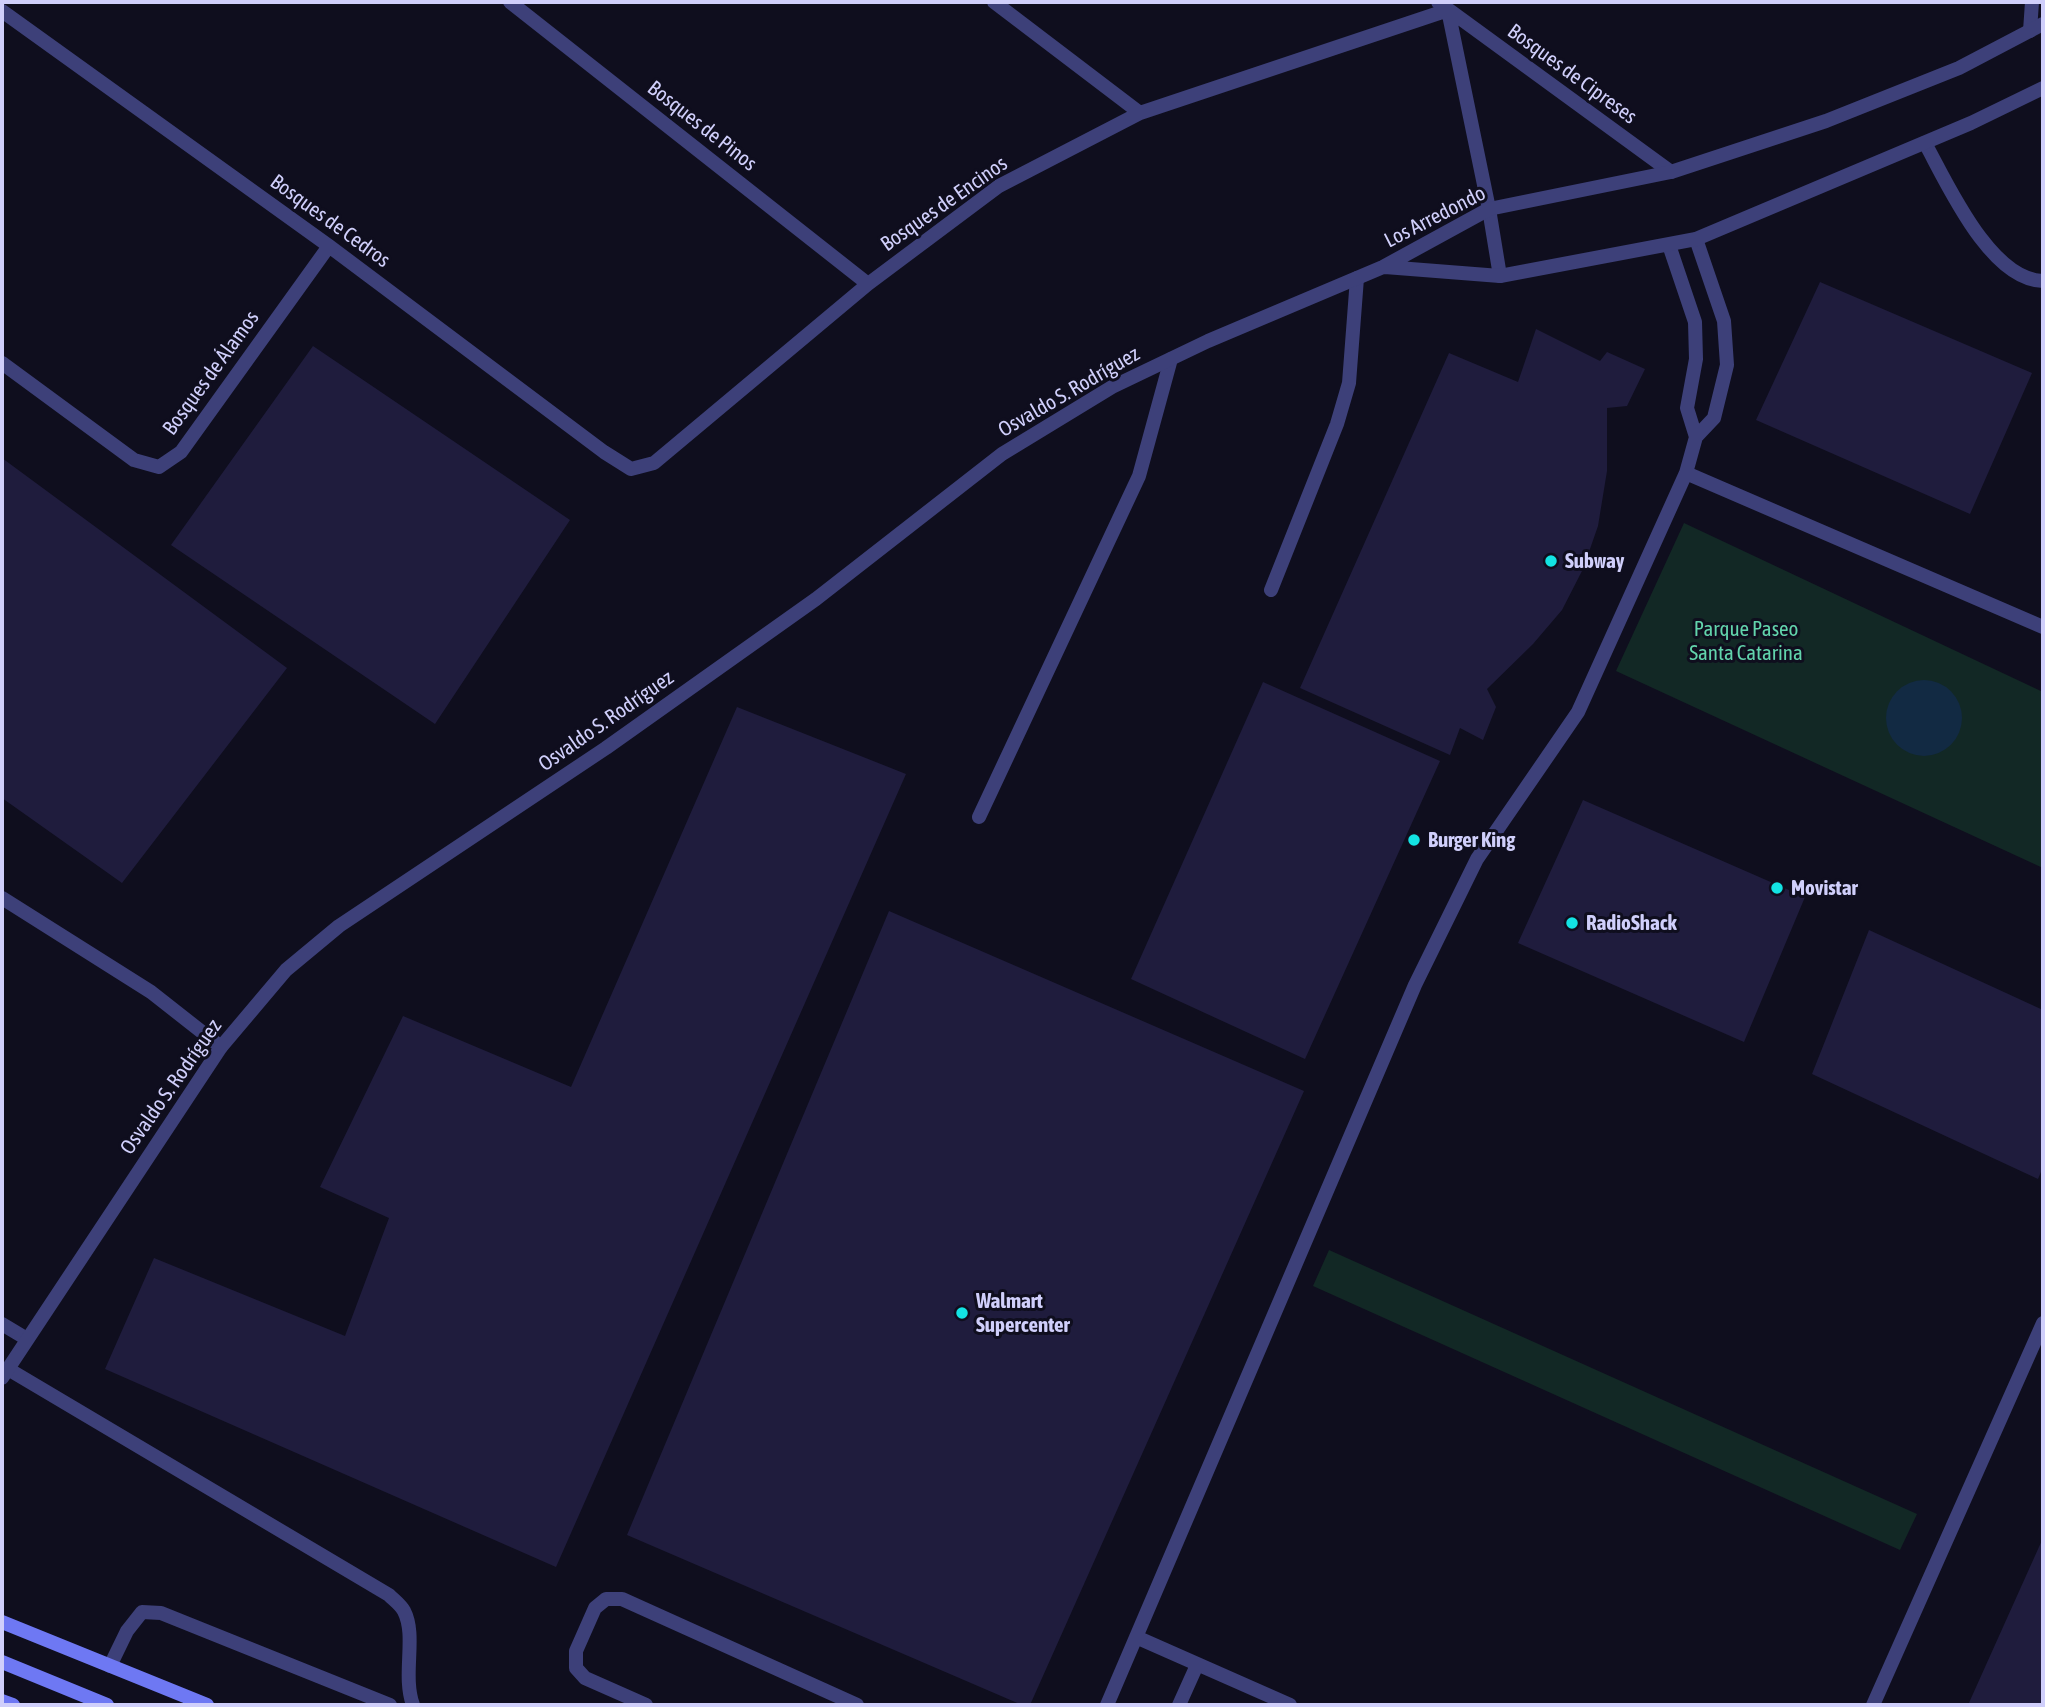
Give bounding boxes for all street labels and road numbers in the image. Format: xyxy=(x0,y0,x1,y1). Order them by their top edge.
street label: Bosques de Cipreses xyxy=(1502,19,1642,129)
street label: Bosques de Pinos xyxy=(642,76,762,176)
street label: Bosques de Encinos xyxy=(876,151,1012,257)
street label: Bosques de Cedros xyxy=(265,169,395,273)
street label: Los Arredondo xyxy=(1380,181,1490,253)
street label: Bosques de Álamos xyxy=(157,306,265,440)
street label: Osvaldo S. Rodríguez xyxy=(994,341,1144,443)
street label: Osvaldo S. Rodríguez xyxy=(534,665,678,777)
street label: Osvaldo S. Rodríguez xyxy=(115,1015,227,1159)

